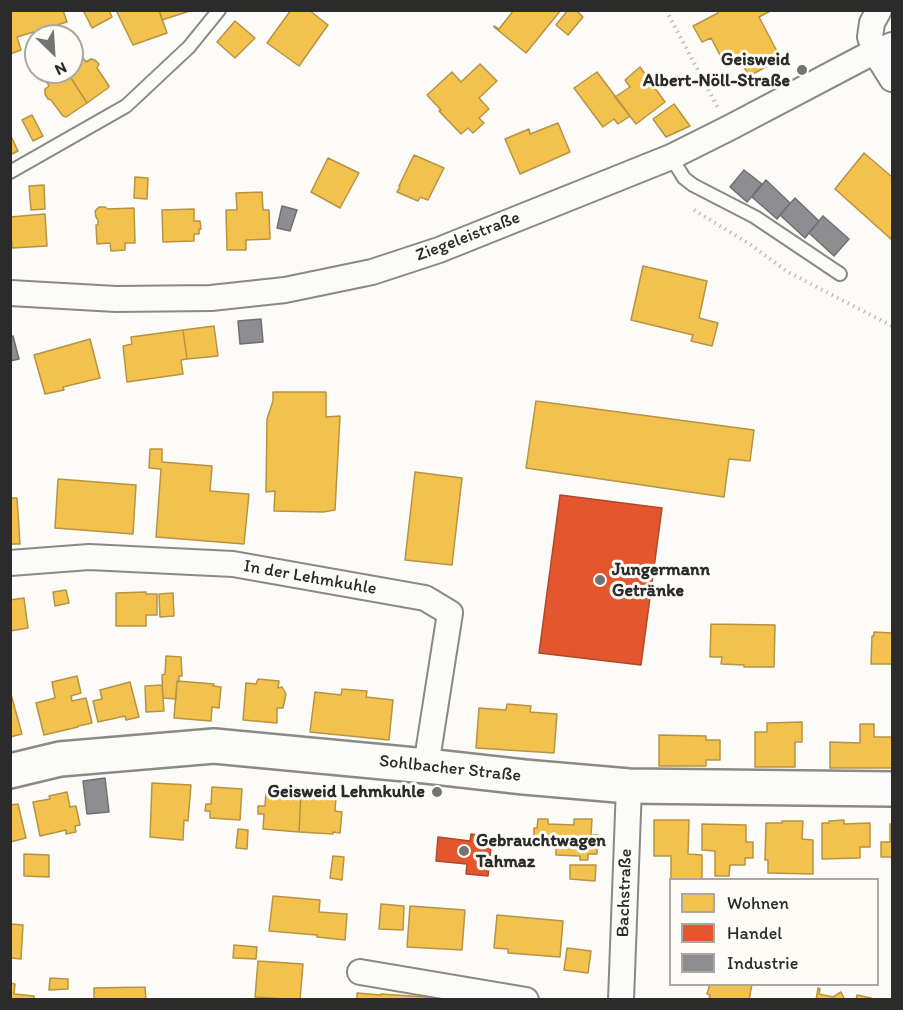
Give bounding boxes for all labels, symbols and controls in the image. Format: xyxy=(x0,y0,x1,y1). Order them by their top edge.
north arrow xyxy=(24,24,84,84)
place label: Geisweid Albert-Nöll-Straße xyxy=(643,49,790,92)
text: N xyxy=(52,58,70,80)
marker: Geisweid Albert-Nöll-Straße xyxy=(795,63,809,77)
street label: Ziegeleistraße xyxy=(413,207,523,267)
street label: In der Lehmkuhle xyxy=(242,556,378,600)
place label: Jungermann Getränke xyxy=(612,559,710,602)
marker: Jungermann Getränke xyxy=(593,573,607,587)
street label: Sohlbacher Straße xyxy=(378,751,522,787)
place label: Geisweid Lehmkuhle xyxy=(268,781,425,803)
marker: Geisweid Lehmkuhle xyxy=(430,785,444,799)
place label: Gebrauchtwagen Tahmaz xyxy=(476,830,606,872)
marker: Gebrauchtwagen Tahmaz xyxy=(457,844,471,858)
street label: Bachstraße xyxy=(613,848,637,938)
legend xyxy=(669,878,879,986)
text: Wohnen xyxy=(727,892,789,914)
text: Handel xyxy=(727,922,782,944)
text: Industrie xyxy=(727,952,798,974)

